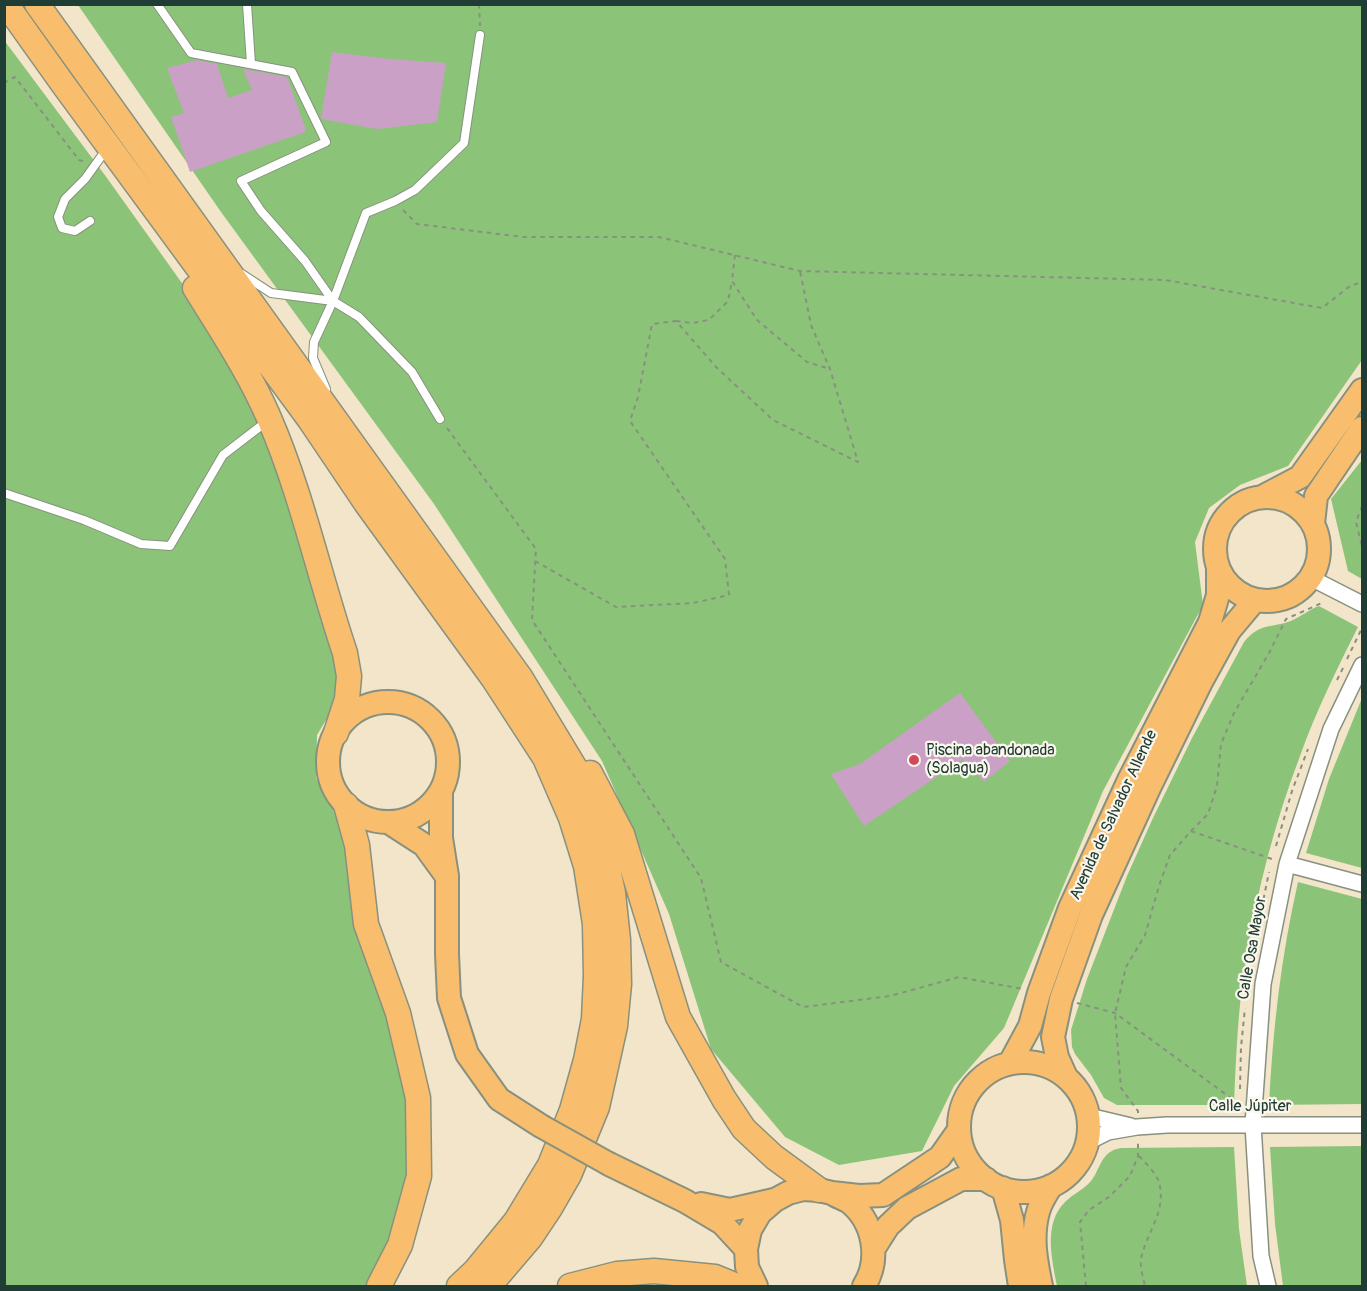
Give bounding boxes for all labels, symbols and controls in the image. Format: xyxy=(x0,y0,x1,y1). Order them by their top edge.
street label: Avenida de Salvador Allende xyxy=(1066,727,1162,903)
place label: Piscina abandonada (Solagua) xyxy=(926,741,1055,779)
marker: Piscina abandonada (Solagua) xyxy=(907,753,921,767)
street label: Calle Osa Mayor xyxy=(1234,895,1272,1001)
street label: Calle Júpiter xyxy=(1209,1097,1291,1117)

